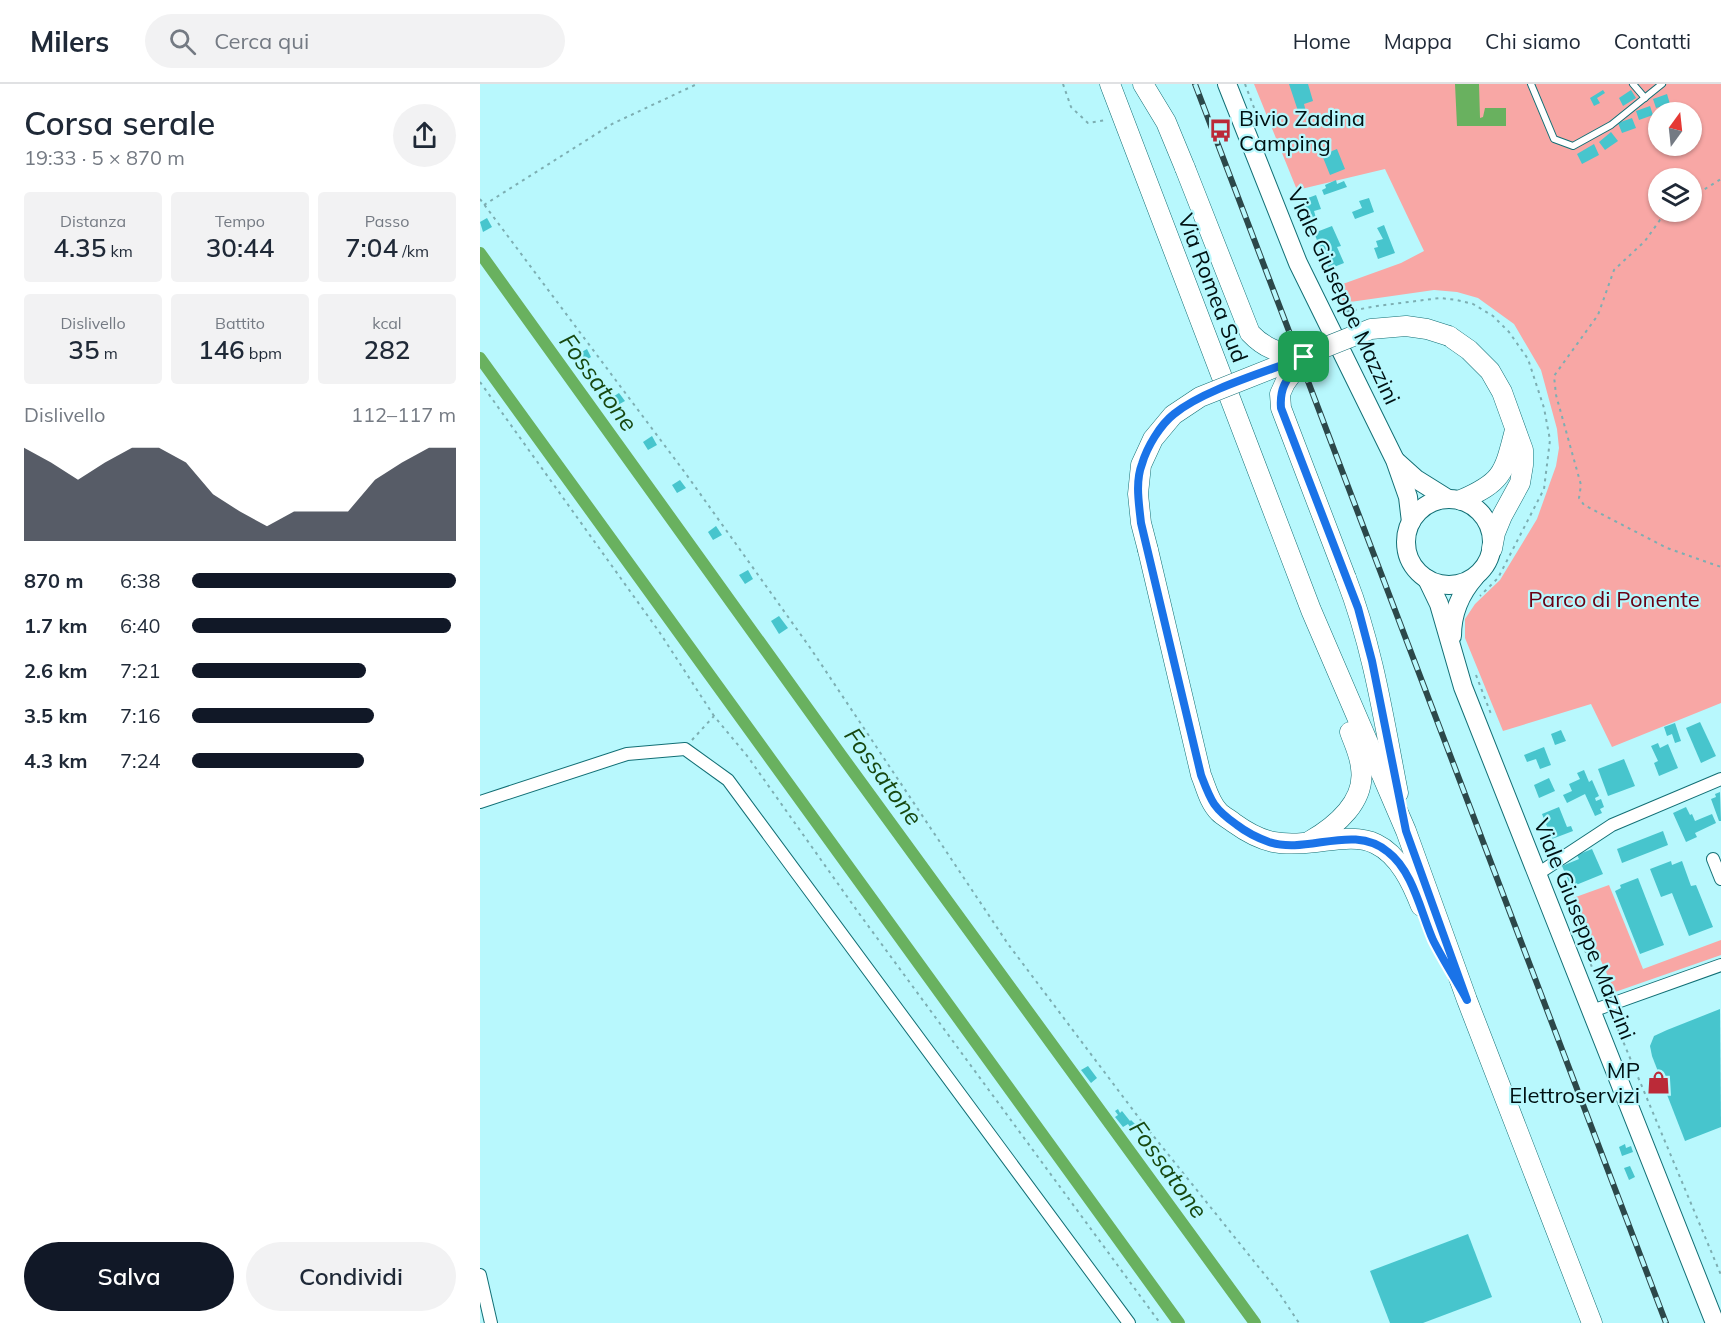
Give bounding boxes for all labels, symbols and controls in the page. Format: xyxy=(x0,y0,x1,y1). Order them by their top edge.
search box xyxy=(145,14,565,68)
text: Milers xyxy=(30,24,109,59)
icon: search xyxy=(166,25,199,58)
text: Cerca qui xyxy=(214,27,309,55)
text: Home xyxy=(1293,28,1351,54)
text: Mappa xyxy=(1384,28,1452,54)
text: Chi siamo xyxy=(1485,28,1581,54)
text: Contatti xyxy=(1614,28,1691,54)
text: Corsa serale xyxy=(24,102,215,143)
north arrow xyxy=(1648,102,1702,156)
map controls xyxy=(1648,102,1702,222)
button: share xyxy=(393,104,456,167)
place label: Bivio Zadina Camping xyxy=(1239,104,1365,157)
bus stop icon: Bivio Zadina Camping xyxy=(1208,118,1234,144)
text: 19:33 · 5 × 870 m xyxy=(24,145,185,170)
button: layers xyxy=(1648,168,1702,222)
street label: Viale Giuseppe Mazzini xyxy=(1281,183,1407,409)
street label: Via Romea Sud xyxy=(1172,210,1254,366)
text: Distanza xyxy=(60,211,126,231)
text: Tempo xyxy=(215,211,265,231)
text: Passo xyxy=(365,211,409,231)
text: 4.35 xyxy=(53,231,106,264)
text: 30:44 xyxy=(206,231,274,264)
text: 7:04 xyxy=(345,231,398,264)
text: km xyxy=(106,241,133,261)
text: /km xyxy=(398,241,429,261)
text: Dislivello xyxy=(60,313,126,333)
text: Battito xyxy=(215,313,265,333)
text: kcal xyxy=(372,313,402,333)
water label: Fossatone xyxy=(553,327,645,437)
pin xyxy=(1278,331,1329,382)
text: 35 xyxy=(68,333,99,366)
text: 146 xyxy=(198,333,245,366)
text: 282 xyxy=(364,333,410,366)
icon: arrive xyxy=(1287,340,1320,373)
text: m xyxy=(99,343,118,363)
text: bpm xyxy=(245,343,282,363)
text: Dislivello xyxy=(24,402,105,427)
text: 112–117 m xyxy=(351,402,456,427)
text: 870 m xyxy=(24,568,83,593)
text: 6:38 xyxy=(120,568,161,593)
park label: Parco di Ponente xyxy=(1528,585,1700,613)
text: 1.7 km xyxy=(24,613,87,638)
text: 6:40 xyxy=(120,613,161,638)
text: 2.6 km xyxy=(24,658,87,683)
text: 7:21 xyxy=(120,658,161,683)
text: 3.5 km xyxy=(24,703,87,728)
text: 7:16 xyxy=(120,703,161,728)
water label: Fossatone xyxy=(838,721,930,831)
text: 4.3 km xyxy=(24,748,87,773)
text: 7:24 xyxy=(120,748,161,773)
street label: Viale Giuseppe Mazzini xyxy=(1528,814,1642,1044)
place label: MP Elettroservizi xyxy=(1509,1056,1640,1109)
shop icon: MP Elettroservizi xyxy=(1645,1070,1671,1096)
water label: Fossatone xyxy=(1123,1114,1215,1224)
button: Salva xyxy=(24,1242,234,1311)
button: Condividi xyxy=(246,1242,456,1311)

